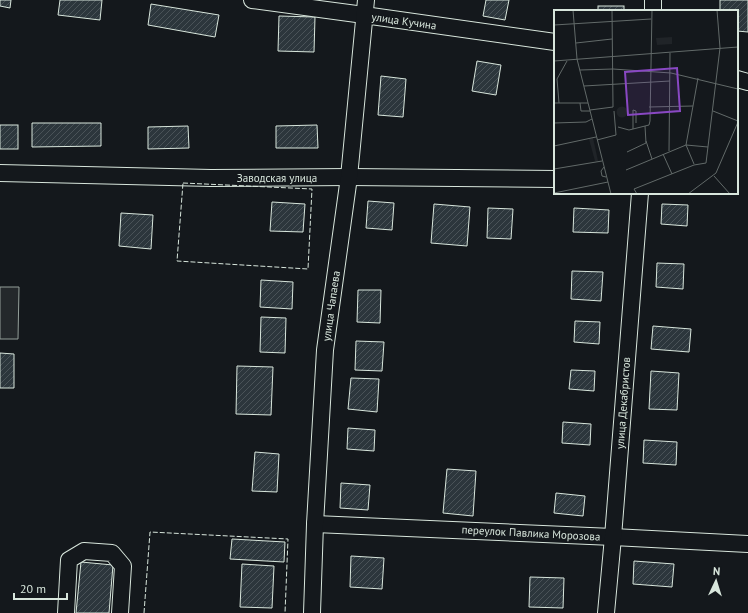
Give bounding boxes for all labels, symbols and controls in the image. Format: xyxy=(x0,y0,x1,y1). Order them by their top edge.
street label: улица Кучина xyxy=(371,10,437,32)
inset map xyxy=(554,10,738,194)
street label: Заводская улица xyxy=(237,171,317,185)
street label: улица Чапаева xyxy=(319,270,343,342)
street label: улица Декабристов xyxy=(613,356,633,450)
street label: переулок Павлика Морозова xyxy=(461,522,601,544)
north arrow xyxy=(696,561,736,601)
text: N xyxy=(713,564,721,578)
scale bar xyxy=(14,575,67,601)
text: 20 m xyxy=(20,581,46,596)

